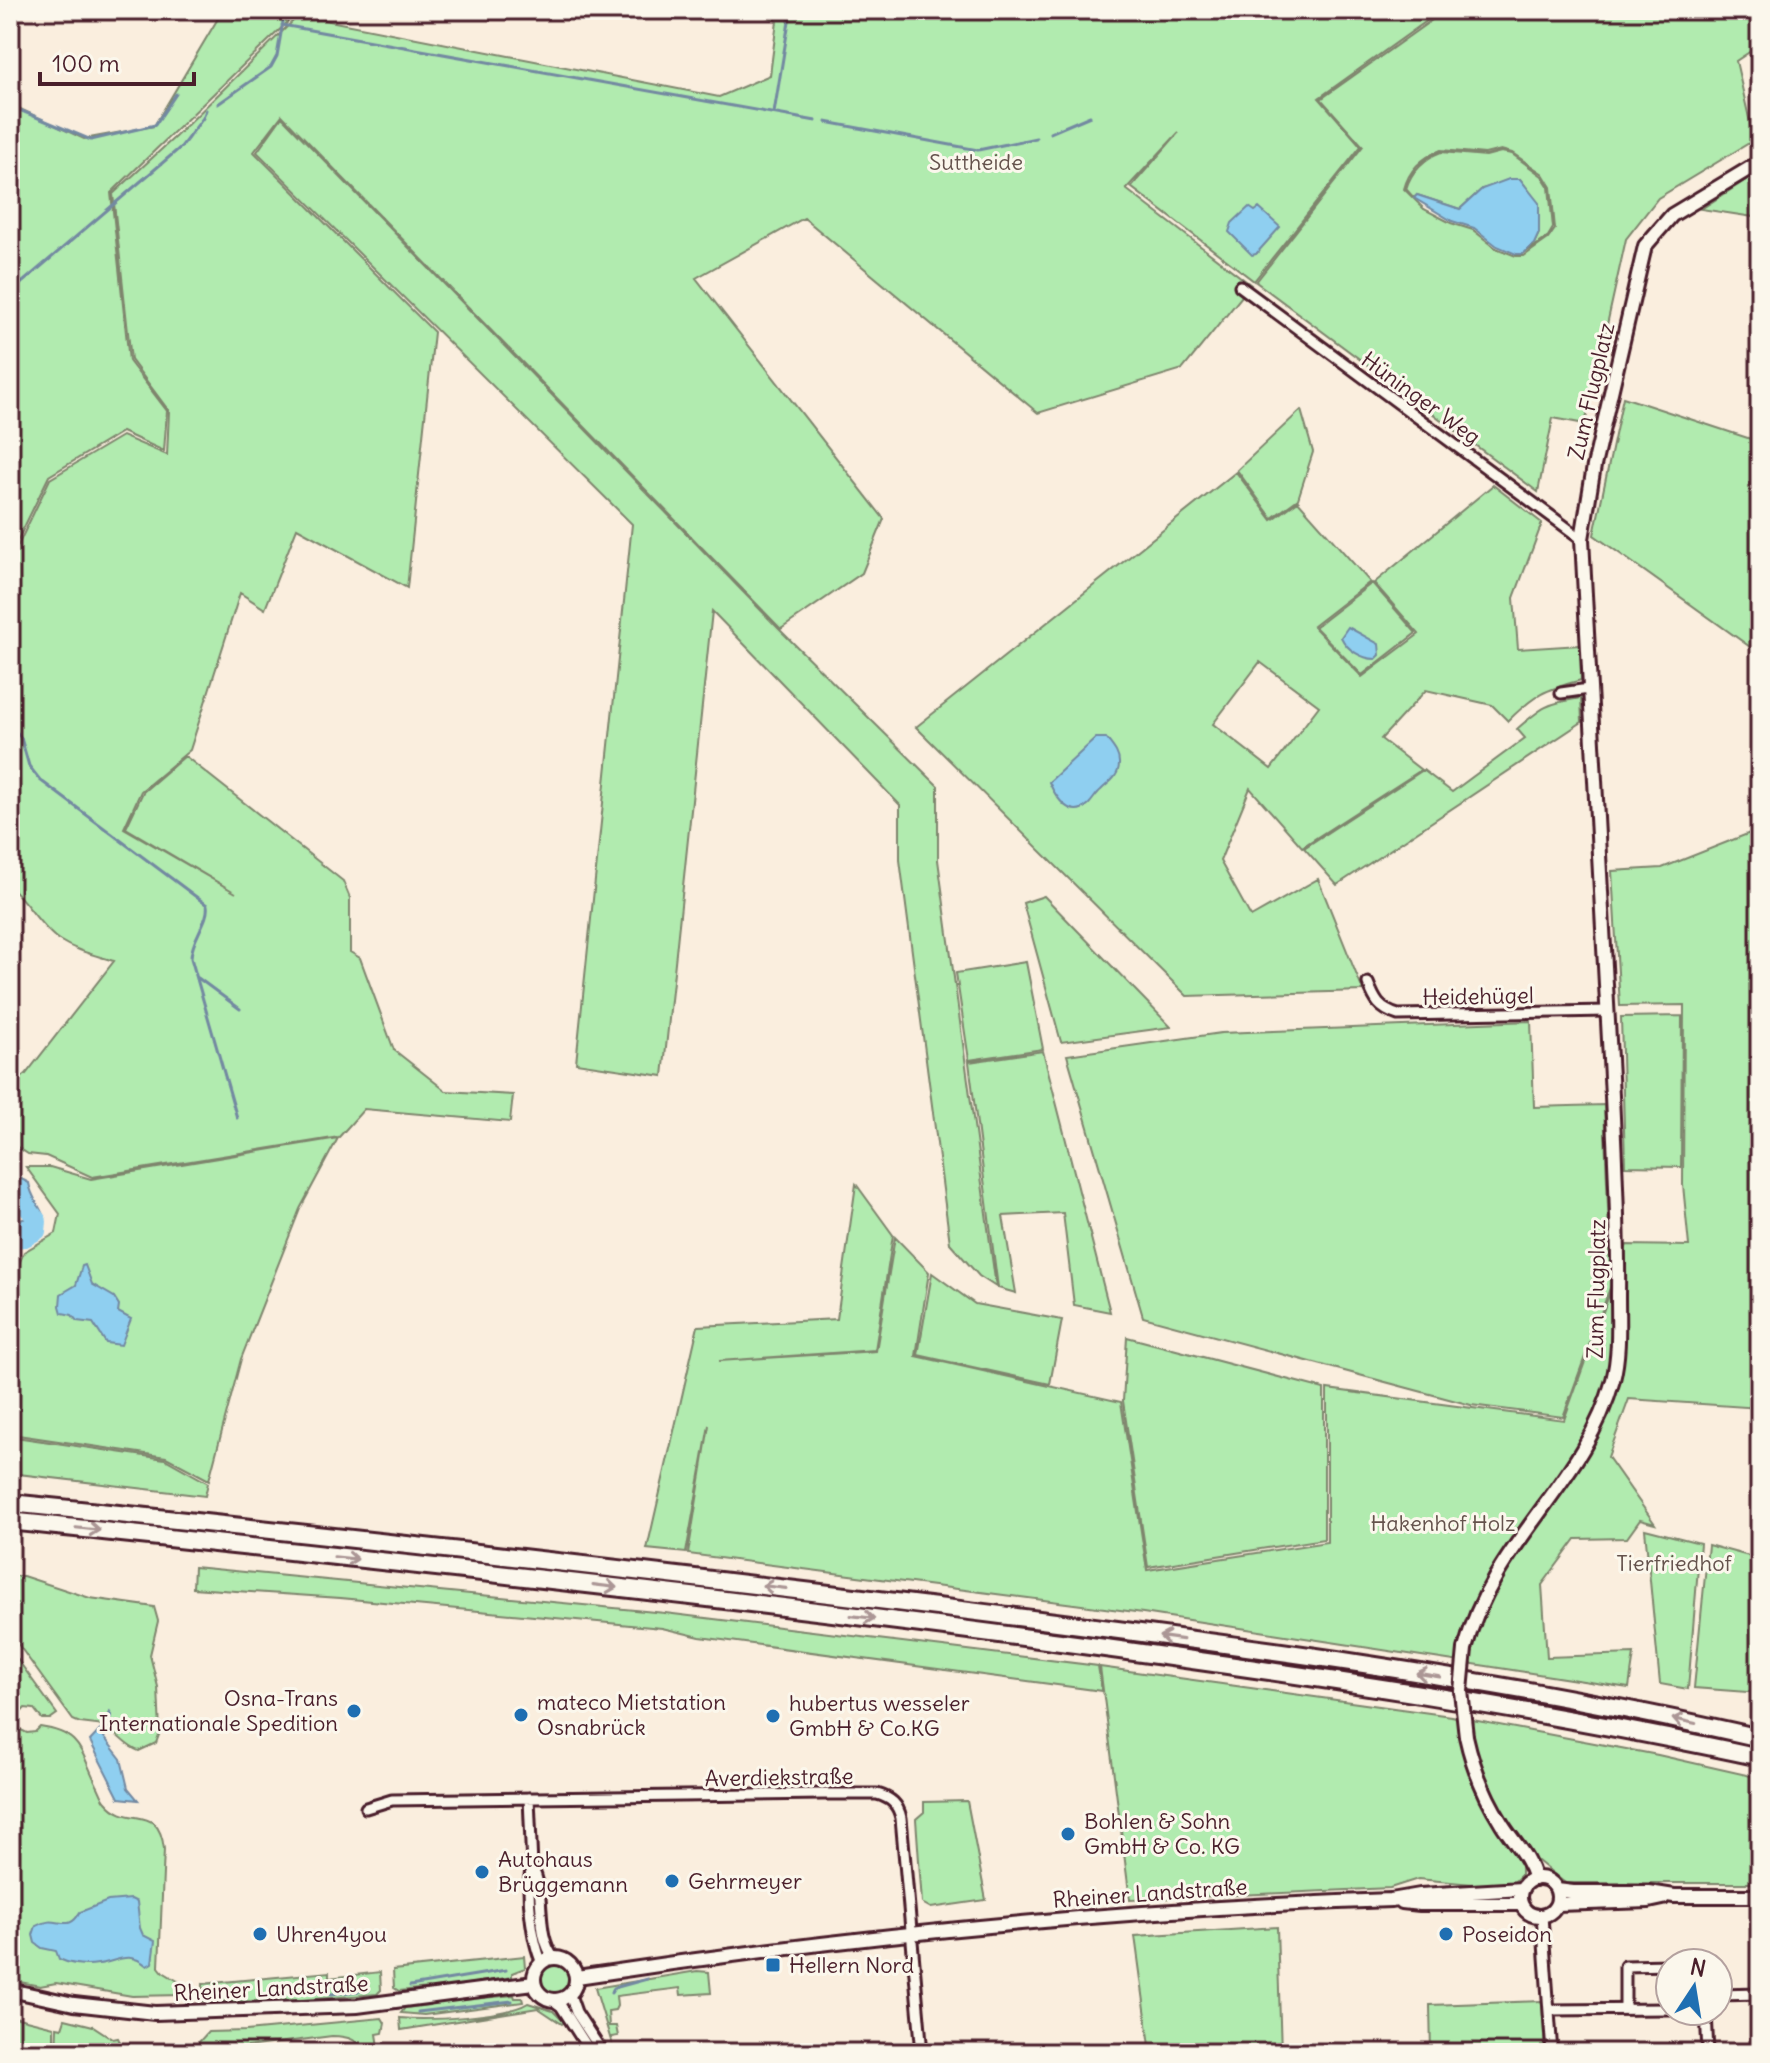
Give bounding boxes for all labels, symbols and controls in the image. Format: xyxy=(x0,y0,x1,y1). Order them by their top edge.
scale bar xyxy=(40,36,194,86)
text: 100 m xyxy=(52,48,120,78)
park label: Suttheide xyxy=(929,148,1023,176)
street label: Zum Flugplatz xyxy=(1562,320,1620,462)
street label: Hüninger Weg xyxy=(1356,345,1486,451)
street label: Heidehügel xyxy=(1422,981,1534,1011)
street label: Zum Flugplatz xyxy=(1581,1219,1611,1359)
park label: Hakenhof Holz xyxy=(1371,1509,1515,1537)
one-way arrow xyxy=(74,1522,100,1537)
park label: Tierfriedhof xyxy=(1616,1549,1732,1577)
one-way arrow xyxy=(332,1550,359,1565)
one-way arrow xyxy=(591,1578,617,1593)
one-way arrow xyxy=(761,1579,788,1594)
one-way arrow xyxy=(849,1609,876,1624)
one-way arrow xyxy=(1158,1630,1184,1645)
one-way arrow xyxy=(1416,1667,1441,1682)
place label: Osna-Trans Internationale Spedition xyxy=(99,1684,338,1737)
place label: mateco Mietstation Osnabrück xyxy=(537,1688,726,1741)
place label: hubertus wesseler GmbH & Co.KG xyxy=(789,1689,970,1742)
marker: Osna-Trans Internationale Spedition xyxy=(345,1702,363,1720)
marker: mateco Mietstation Osnabrück xyxy=(512,1706,530,1724)
marker: hubertus wesseler GmbH & Co.KG xyxy=(764,1707,782,1725)
one-way arrow xyxy=(1672,1713,1697,1728)
street label: Averdiekstraße xyxy=(704,1762,854,1792)
place label: Bohlen & Sohn GmbH & Co. KG xyxy=(1084,1807,1240,1860)
marker: Bohlen & Sohn GmbH & Co. KG xyxy=(1059,1825,1077,1843)
place label: Autohaus Brüggemann xyxy=(498,1845,628,1898)
marker: Autohaus Brüggemann xyxy=(473,1863,491,1881)
place label: Gehrmeyer xyxy=(688,1867,802,1895)
marker: Gehrmeyer xyxy=(663,1872,681,1890)
street label: Rheiner Landstraße xyxy=(1052,1872,1248,1914)
place label: Uhren4you xyxy=(276,1920,387,1948)
place label: Poseidon xyxy=(1462,1920,1552,1948)
marker: Uhren4you xyxy=(251,1925,269,1943)
marker: Poseidon xyxy=(1437,1925,1455,1943)
north arrow xyxy=(1654,1947,1734,2027)
place label: Hellern Nord xyxy=(789,1951,914,1979)
text: N xyxy=(1688,1952,1709,1983)
marker: Hellern Nord xyxy=(764,1956,782,1974)
street label: Rheiner Landstraße xyxy=(173,1969,369,2007)

